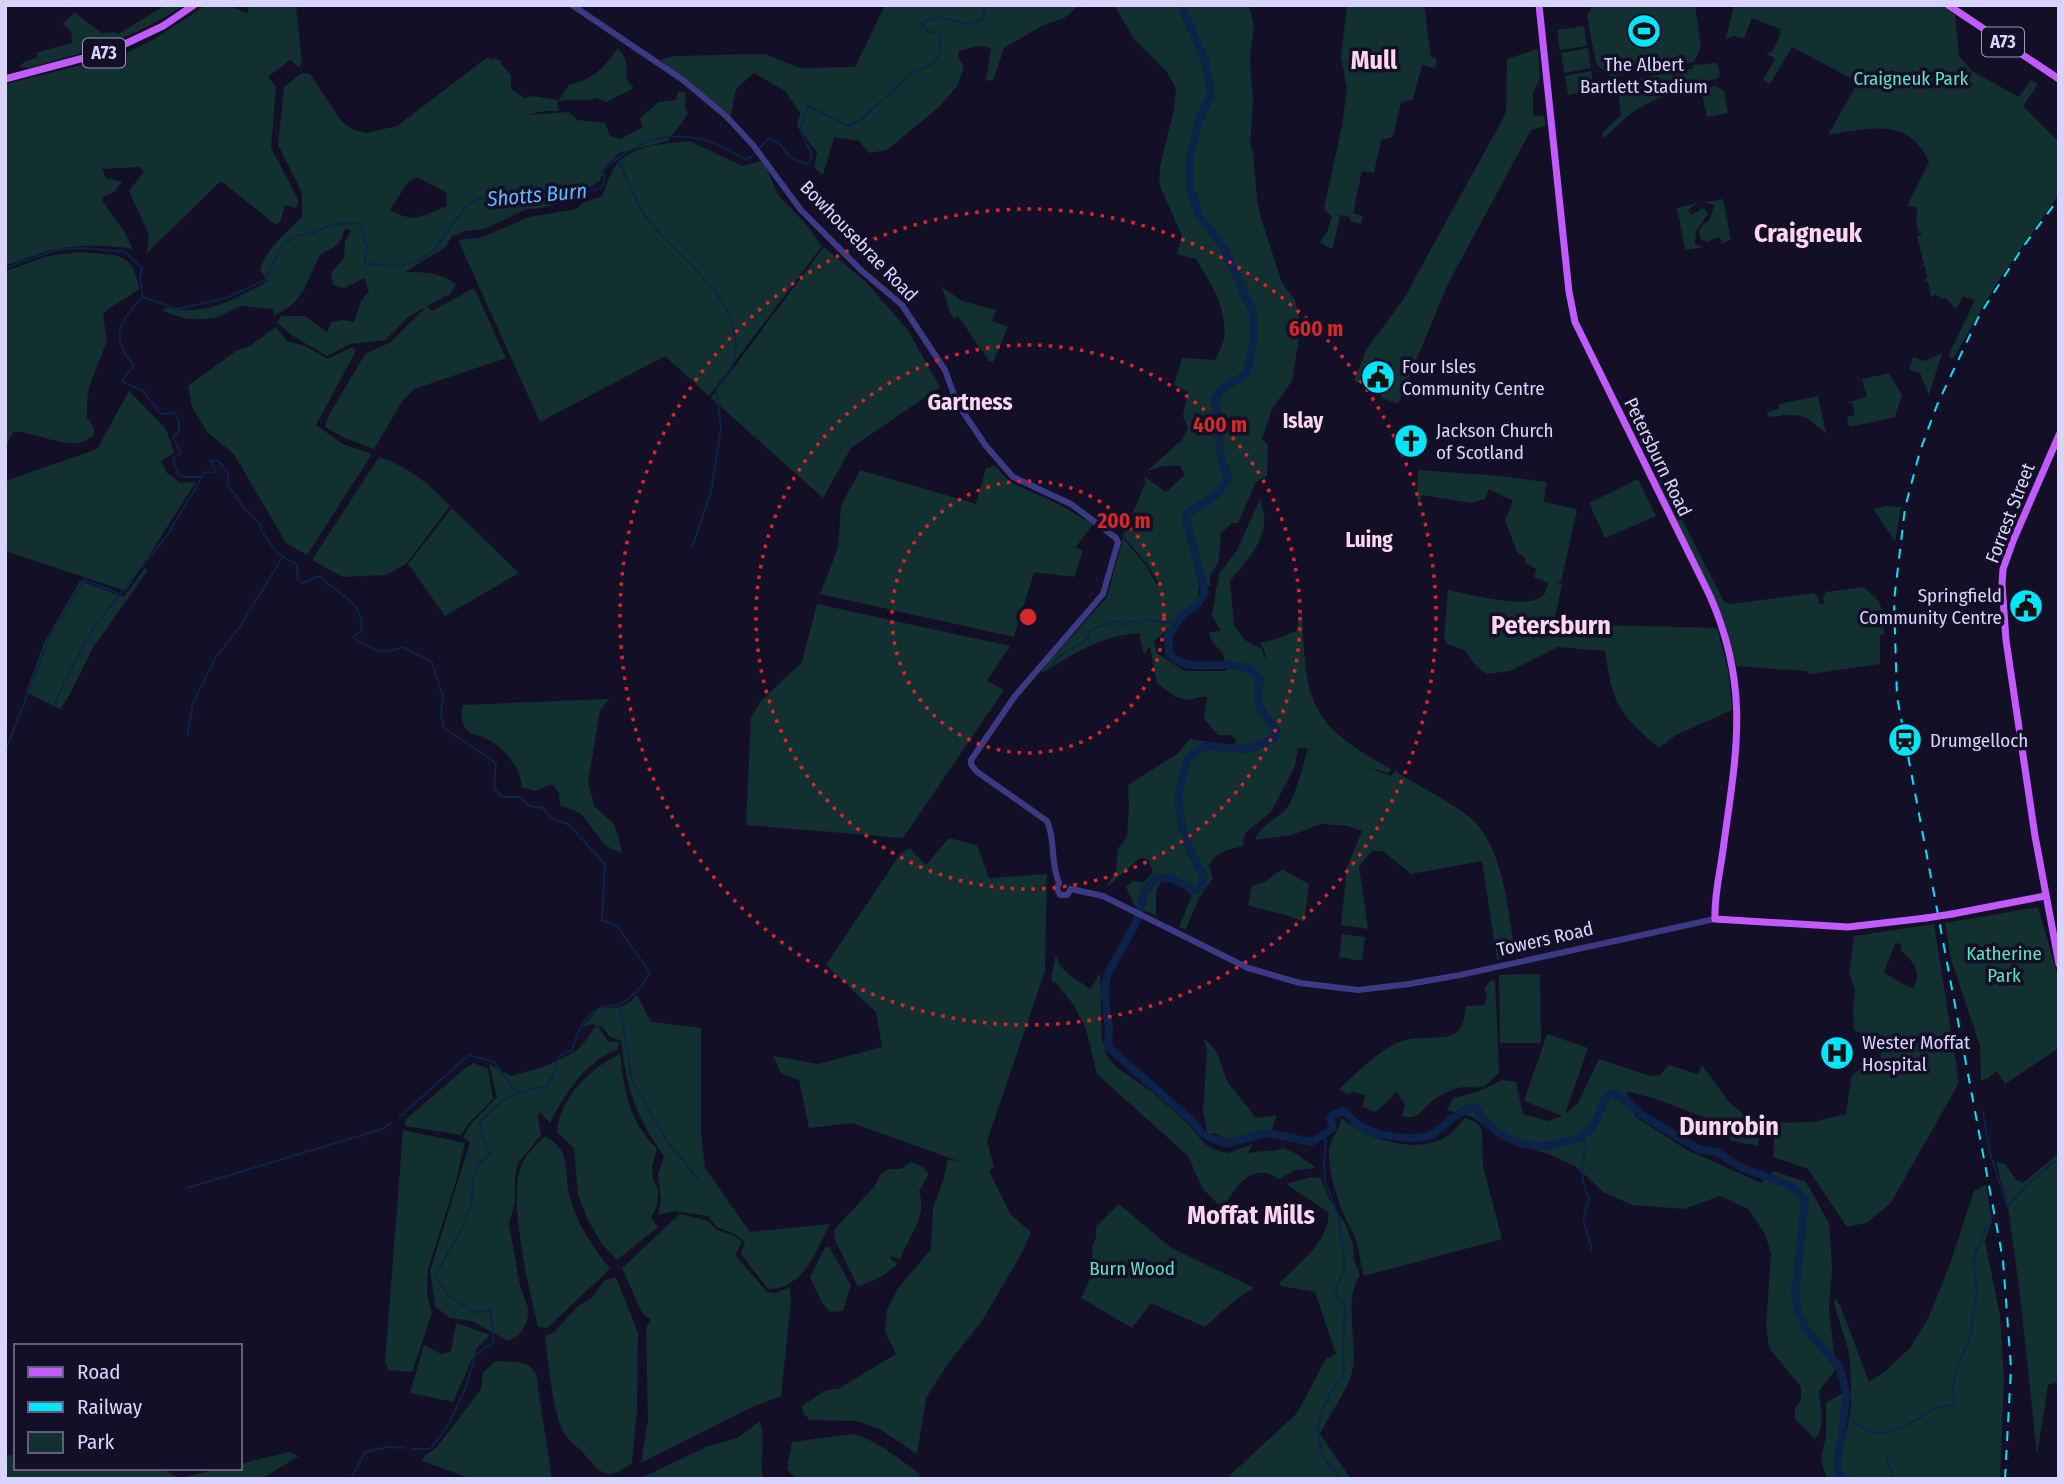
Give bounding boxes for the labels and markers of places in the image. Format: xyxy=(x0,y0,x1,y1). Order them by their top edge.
sports icon: The Albert Bartlett Stadium xyxy=(1625,12,1663,50)
place label: The Albert Bartlett Stadium xyxy=(1580,53,1708,98)
place label: Four Isles Community Centre xyxy=(1402,355,1545,400)
public building icon: Four Isles Community Centre xyxy=(1359,358,1397,396)
place label: Jackson Church of Scotland xyxy=(1436,419,1554,464)
church icon: Jackson Church of Scotland xyxy=(1392,422,1430,460)
place label: Springfield Community Centre xyxy=(1859,584,2002,629)
public building icon: Springfield Community Centre xyxy=(2007,587,2045,625)
centre of rings xyxy=(1016,605,1040,629)
station icon: Drumgelloch xyxy=(1886,721,1924,759)
place label: Drumgelloch xyxy=(1930,729,2028,752)
place label: Wester Moffat Hospital xyxy=(1862,1031,1971,1076)
hospital icon: Wester Moffat Hospital xyxy=(1818,1034,1856,1072)

